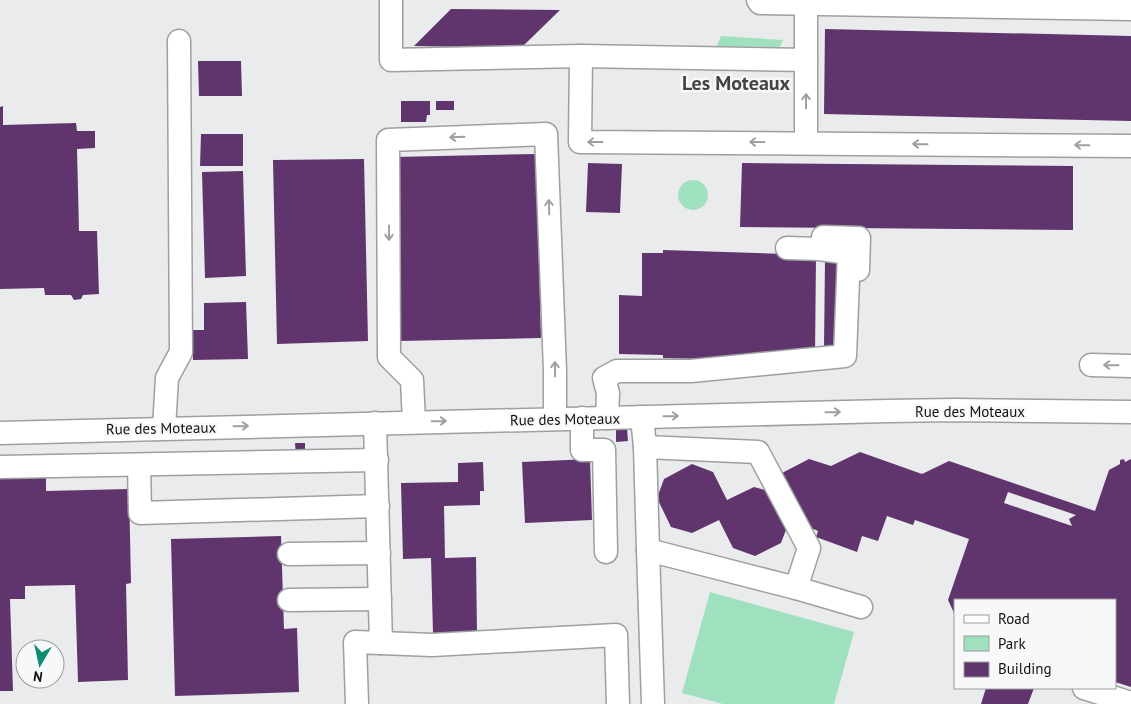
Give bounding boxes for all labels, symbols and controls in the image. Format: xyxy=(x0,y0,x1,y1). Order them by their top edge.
district label: Les Moteaux xyxy=(682,70,791,96)
one-way arrow xyxy=(801,93,811,110)
one-way arrow xyxy=(449,133,465,142)
one-way arrow xyxy=(587,137,604,147)
one-way arrow xyxy=(750,137,766,147)
one-way arrow xyxy=(912,139,928,148)
one-way arrow xyxy=(1075,141,1091,150)
one-way arrow xyxy=(544,199,554,216)
one-way arrow xyxy=(384,225,393,241)
one-way arrow xyxy=(1103,361,1119,370)
one-way arrow xyxy=(550,362,559,378)
street label: Rue des Moteaux xyxy=(915,402,1025,421)
one-way arrow xyxy=(825,408,841,417)
street label: Rue des Moteaux xyxy=(510,409,621,429)
one-way arrow xyxy=(663,412,679,421)
one-way arrow xyxy=(430,416,446,426)
street label: Rue des Moteaux xyxy=(106,418,217,438)
one-way arrow xyxy=(233,422,249,431)
legend xyxy=(954,599,1116,689)
text: Road xyxy=(998,609,1030,628)
text: Park xyxy=(998,634,1026,653)
north arrow xyxy=(15,639,65,689)
text: Building xyxy=(998,659,1052,678)
text: N xyxy=(32,667,44,686)

